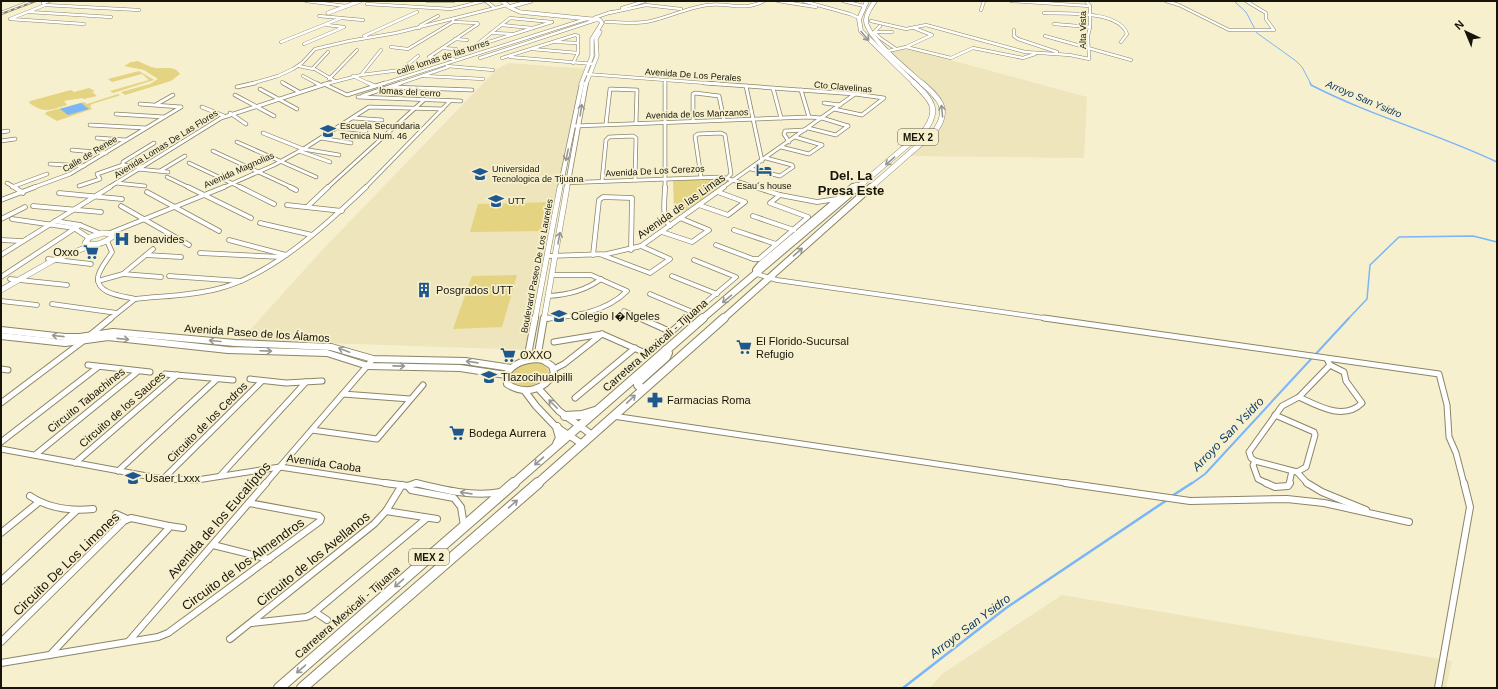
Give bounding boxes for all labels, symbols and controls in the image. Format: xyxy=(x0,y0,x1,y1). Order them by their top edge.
street label: Alta Vista xyxy=(1078,11,1088,49)
north arrow xyxy=(1446,12,1486,52)
text: N xyxy=(1452,18,1466,32)
one-way arrow xyxy=(860,30,869,40)
street label: calle lomas de las torres xyxy=(395,37,491,77)
street label: Avenida De Los Perales xyxy=(645,67,742,83)
water label: Arroyo San Ysidro xyxy=(1324,78,1404,120)
street label: Cto Clavelinas xyxy=(814,79,873,95)
street label: lomas del cerro xyxy=(379,85,441,99)
one-way arrow xyxy=(577,104,585,117)
one-way arrow xyxy=(939,105,946,118)
street label: Avenida de los Manzanos xyxy=(645,107,749,121)
street label: Avenida Lomas De Las Flores xyxy=(112,108,220,180)
place label: Escuela Secundaria Tecnica Num. 46 xyxy=(340,121,420,141)
school or university icon: Escuela Secundaria Tecnica Num. 46 xyxy=(319,122,337,140)
road number: MEX 2 xyxy=(898,129,938,145)
street label: Calle de Renee xyxy=(61,134,119,174)
one-way arrow xyxy=(563,148,571,161)
street label: Avenida Magnolias xyxy=(202,150,276,190)
one-way arrow xyxy=(885,156,895,165)
hotel icon: Esau´s house xyxy=(755,161,773,179)
street label: Avenida De Los Cerezos xyxy=(605,163,705,179)
place label: Universidad Tecnologica de Tijuana xyxy=(492,164,584,184)
school or university icon: Universidad Tecnologica de Tijuana xyxy=(471,165,489,183)
district label: Del. La Presa Este xyxy=(818,168,884,198)
street label: Avenida de las Limas xyxy=(635,171,728,241)
place label: Esau´s house xyxy=(736,181,792,191)
school or university icon: UTT xyxy=(487,192,505,210)
place label: UTT xyxy=(508,196,526,206)
street label: Boulevard Paseo De Los Laureles xyxy=(519,198,555,334)
hospital icon: benavides xyxy=(113,230,131,248)
one-way arrow xyxy=(555,232,563,245)
place label: benavides xyxy=(134,233,185,245)
supermarket icon: Oxxo xyxy=(82,243,100,261)
place label: Oxxo xyxy=(53,246,79,258)
one-way arrow xyxy=(793,248,803,257)
building icon: Posgrados UTT xyxy=(415,281,433,299)
place label: Posgrados UTT xyxy=(436,284,513,296)
one-way arrow xyxy=(722,294,733,303)
street label: Carretera Mexicali - Tijuana xyxy=(600,296,710,394)
school or university icon: Colegio I�Ngeles xyxy=(550,307,568,325)
place label: Colegio I�Ngeles xyxy=(571,310,660,322)
street label: Avenida Paseo de los Álamos xyxy=(184,322,331,344)
one-way arrow xyxy=(52,332,65,340)
one-way arrow xyxy=(116,335,129,342)
place label: El Florido-Sucursal Refugio xyxy=(756,335,849,360)
one-way arrow xyxy=(209,338,222,345)
supermarket icon: El Florido-Sucursal Refugio xyxy=(735,338,753,356)
one-way arrow xyxy=(338,346,350,354)
supermarket icon: OXXO xyxy=(499,346,517,364)
one-way arrow xyxy=(259,347,272,355)
place label: OXXO xyxy=(520,349,552,361)
one-way arrow xyxy=(466,358,479,366)
one-way arrow xyxy=(392,363,405,370)
street label: Circuito Tabachines xyxy=(45,365,127,435)
street label: Circuito de los Sauces xyxy=(77,368,168,449)
school or university icon: Tlazocihualpilli xyxy=(480,368,498,386)
place label: Tlazocihualpilli xyxy=(501,371,573,383)
street label: Circuito de los Cedros xyxy=(164,379,250,465)
pharmacy icon: Farmacias Roma xyxy=(646,391,664,409)
place label: Farmacias Roma xyxy=(667,394,752,406)
water label: Arroyo San Ysidro xyxy=(1189,394,1267,475)
one-way arrow xyxy=(626,395,636,404)
one-way arrow xyxy=(548,399,558,409)
supermarket icon: Bodega Aurrera xyxy=(448,424,466,442)
place label: Bodega Aurrera xyxy=(469,427,547,439)
street label: Avenida Caoba xyxy=(286,452,363,474)
one-way arrow xyxy=(535,456,545,465)
street label: Avenida de los Eucalíptos xyxy=(164,458,274,581)
school or university icon: Usaer Lxxx xyxy=(124,469,142,487)
place label: Usaer Lxxx xyxy=(145,472,201,484)
one-way arrow xyxy=(460,489,473,497)
one-way arrow xyxy=(508,500,519,509)
street label: Circuito de los Avellanos xyxy=(253,508,373,609)
street label: Circuito De Los Limones xyxy=(10,509,123,619)
street label: Circuito de los Almendros xyxy=(179,514,307,613)
road number: MEX 2 xyxy=(409,549,449,565)
street label: Carretera Mexicali - Tijuana xyxy=(292,563,402,661)
one-way arrow xyxy=(393,578,404,587)
water label: Arroyo San Ysidro xyxy=(926,591,1013,661)
one-way arrow xyxy=(296,664,306,673)

